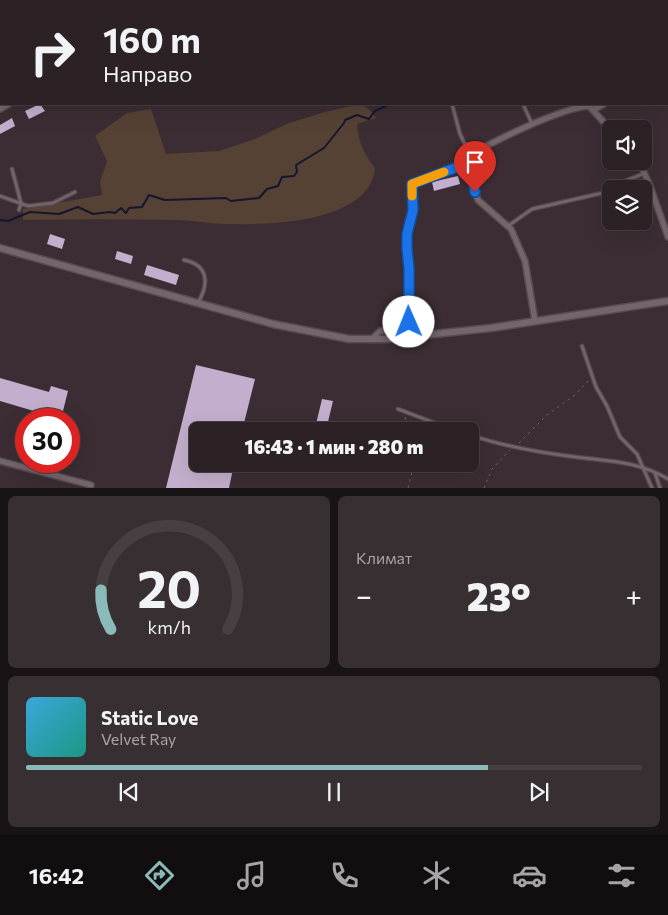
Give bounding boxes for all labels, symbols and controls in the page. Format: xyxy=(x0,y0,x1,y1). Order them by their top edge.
text: 160 m xyxy=(103,17,201,60)
icon: right xyxy=(20,20,85,85)
text: Направо xyxy=(103,60,193,87)
map controls xyxy=(602,120,652,230)
button: sound xyxy=(602,120,652,170)
pin xyxy=(454,141,496,192)
icon: arrive xyxy=(461,148,489,176)
button: layers xyxy=(602,180,652,230)
position arrow xyxy=(382,295,434,347)
speed limit sign: 30 xyxy=(15,408,80,473)
text: 16:43 · 1 мин · 280 m xyxy=(245,435,423,458)
text: Климат xyxy=(356,548,412,567)
text: 20 xyxy=(137,555,201,619)
text: 23° xyxy=(467,572,531,619)
text: − xyxy=(356,578,372,612)
text: + xyxy=(626,578,642,612)
text: km/h xyxy=(147,616,191,638)
text: Static Love xyxy=(101,706,198,729)
text: Velvet Ray xyxy=(101,729,176,748)
icon: previous xyxy=(115,778,143,806)
icon: pause xyxy=(320,778,348,806)
icon: next xyxy=(525,778,553,806)
icon: directions xyxy=(142,858,177,893)
icon: music xyxy=(234,858,269,893)
icon: phone xyxy=(327,858,362,893)
icon: climate xyxy=(419,858,454,893)
icon: car xyxy=(512,858,547,893)
icon: filters xyxy=(604,858,639,893)
text: 16:42 xyxy=(29,862,84,889)

